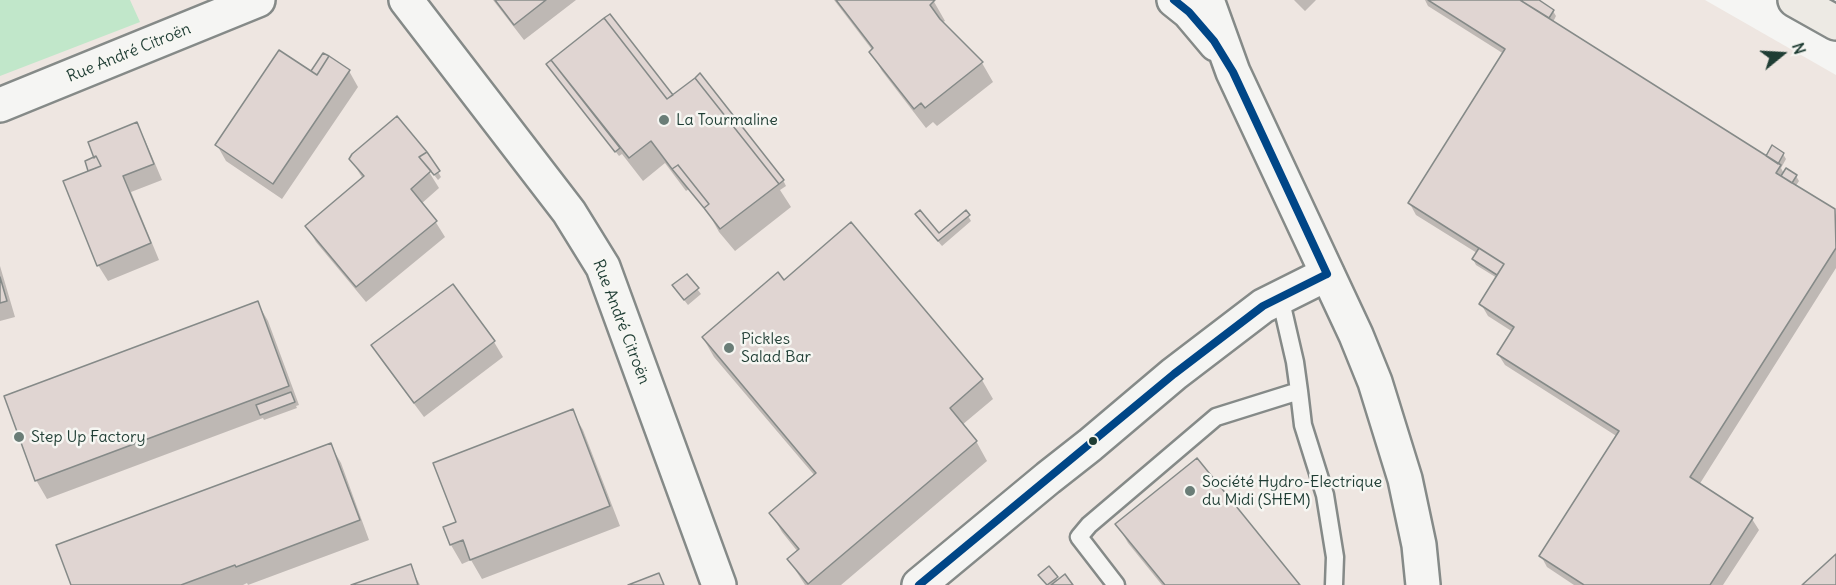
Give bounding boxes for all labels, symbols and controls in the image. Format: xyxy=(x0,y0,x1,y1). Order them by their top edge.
street label: Rue André Citroën xyxy=(64,19,194,87)
north arrow xyxy=(1752,24,1812,84)
text: N xyxy=(1788,40,1810,57)
place label: La Tourmaline xyxy=(676,110,778,130)
marker: La Tourmaline xyxy=(657,113,671,127)
street label: Rue André Citroën xyxy=(588,257,654,387)
place label: Pickles Salad Bar xyxy=(741,329,811,367)
marker: Pickles Salad Bar xyxy=(722,341,736,355)
place label: Step Up Factory xyxy=(31,427,146,447)
marker: Step Up Factory xyxy=(12,430,26,444)
unlabelled marker xyxy=(1087,435,1099,447)
place label: Société Hydro-Electrique du Midi (SHEM) xyxy=(1202,472,1382,510)
marker: Société Hydro-Electrique du Midi (SHEM) xyxy=(1183,484,1197,498)

